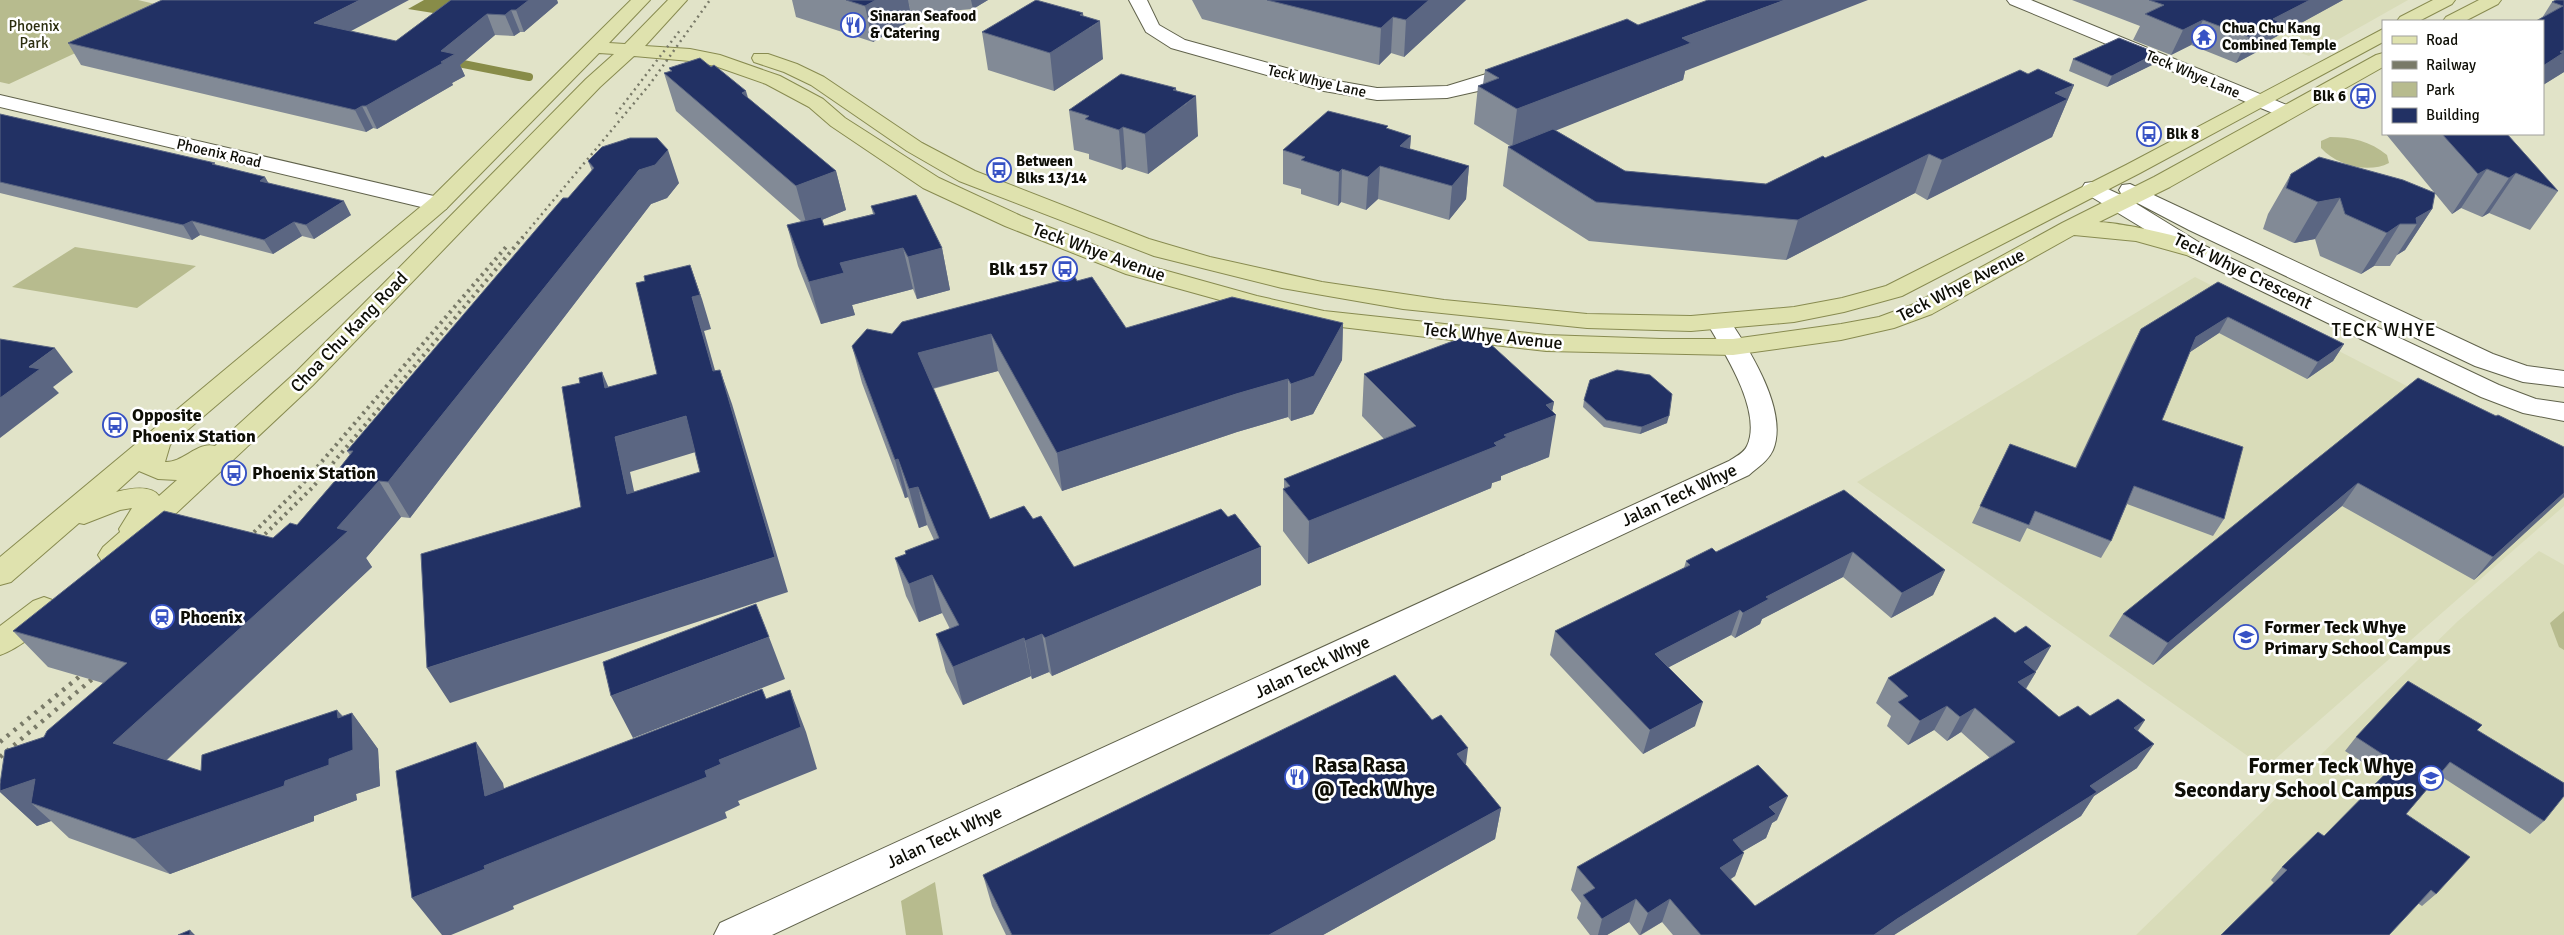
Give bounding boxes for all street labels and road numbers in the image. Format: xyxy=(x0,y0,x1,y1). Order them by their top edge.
street label: Teck Whye Lane xyxy=(2143,46,2243,102)
street label: Teck Whye Lane xyxy=(1266,61,1368,101)
street label: Phoenix Road xyxy=(175,135,263,172)
street label: Teck Whye Avenue xyxy=(1029,218,1169,286)
street label: Teck Whye Crescent xyxy=(2170,228,2316,314)
street label: Teck Whye Avenue xyxy=(1894,243,2028,327)
street label: Choa Chu Kang Road xyxy=(286,267,412,397)
street label: Teck Whye Avenue xyxy=(1422,318,1564,354)
street label: Jalan Teck Whye xyxy=(1618,459,1740,531)
street label: Jalan Teck Whye xyxy=(1251,631,1373,703)
street label: Jalan Teck Whye xyxy=(883,801,1005,873)

